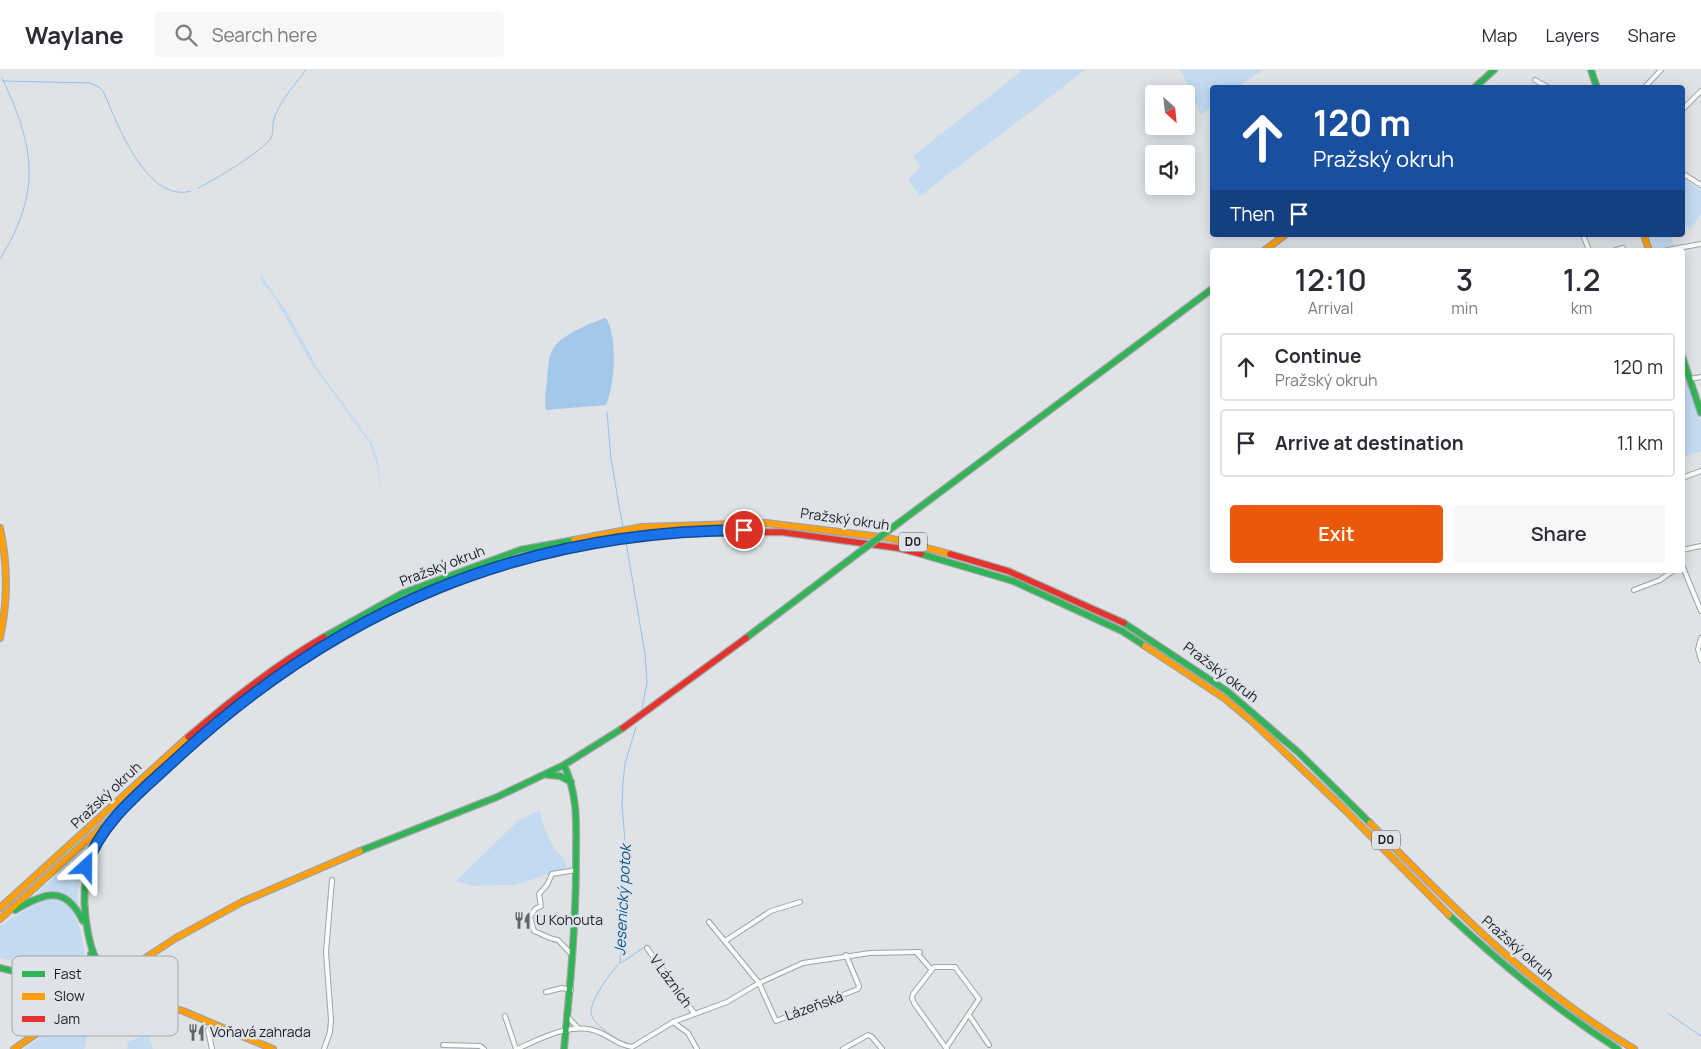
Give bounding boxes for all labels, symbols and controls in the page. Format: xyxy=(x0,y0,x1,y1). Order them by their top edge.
search box xyxy=(154,12,504,57)
text: Waylane xyxy=(25,18,124,51)
icon: search xyxy=(172,21,200,49)
text: Search here xyxy=(212,22,317,48)
text: Map xyxy=(1482,23,1517,47)
text: Layers xyxy=(1545,23,1599,47)
text: Share xyxy=(1627,23,1676,47)
north arrow xyxy=(1145,85,1195,135)
map controls xyxy=(1145,85,1195,195)
text: 120 m xyxy=(1313,99,1411,147)
icon: ahead xyxy=(1230,105,1295,170)
text: Pražský okruh xyxy=(1313,144,1454,174)
button: sound xyxy=(1145,145,1195,195)
icon: arrive xyxy=(1285,200,1313,228)
text: Then xyxy=(1230,201,1275,227)
text: 12:10 xyxy=(1295,259,1367,300)
text: 3 xyxy=(1456,259,1473,300)
text: 1.2 xyxy=(1563,259,1600,300)
text: Arrival xyxy=(1308,297,1353,319)
text: min xyxy=(1451,297,1478,319)
text: km xyxy=(1571,297,1592,319)
text: Continue xyxy=(1275,343,1361,369)
icon: ahead xyxy=(1232,353,1260,381)
text: 120 m xyxy=(1613,354,1663,380)
text: Pražský okruh xyxy=(1275,369,1378,391)
icon: arrive xyxy=(1232,429,1260,457)
text: Arrive at destination xyxy=(1275,430,1464,456)
text: 1.1 km xyxy=(1617,430,1663,456)
street label: Pražský okruh xyxy=(799,503,891,534)
button: Exit xyxy=(1230,505,1443,563)
button: Share xyxy=(1453,505,1665,563)
pin xyxy=(723,509,765,551)
icon: arrive xyxy=(730,516,758,544)
road number: D0 xyxy=(899,532,927,552)
street label: Pražský okruh xyxy=(397,541,487,590)
street label: Pražský okruh xyxy=(1180,637,1263,706)
street label: Pražský okruh xyxy=(66,757,145,832)
road number: D0 xyxy=(1372,830,1400,850)
position arrow xyxy=(59,840,111,892)
water label: Jesenický potok xyxy=(609,841,636,956)
restaurant icon: U Kohouta xyxy=(512,910,532,930)
place label: U Kohouta xyxy=(536,910,603,929)
street label: Pražský okruh xyxy=(1478,911,1558,984)
street label: V Lázních xyxy=(646,950,697,1011)
legend xyxy=(12,956,178,1036)
text: Fast xyxy=(54,964,82,983)
text: Slow xyxy=(54,986,85,1005)
street label: Lázeňská xyxy=(782,986,845,1025)
text: Jam xyxy=(54,1009,80,1028)
restaurant icon: Voňavá zahrada xyxy=(186,1022,206,1042)
place label: Voňavá zahrada xyxy=(210,1022,311,1041)

